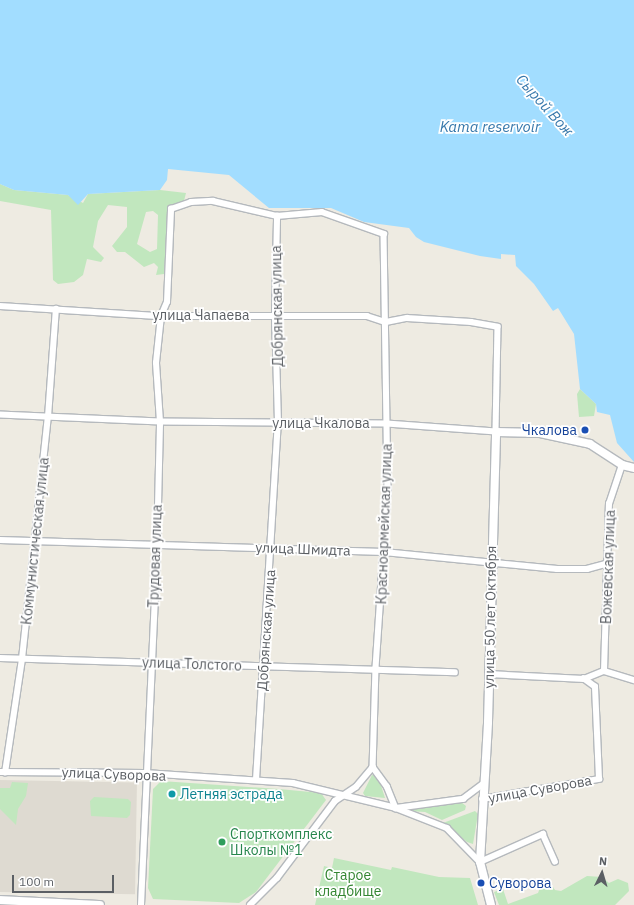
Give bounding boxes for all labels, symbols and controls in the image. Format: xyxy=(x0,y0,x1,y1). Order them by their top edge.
water label: Сырой Вож xyxy=(513,70,577,140)
water label: Kama reservoir xyxy=(440,118,540,136)
street label: Добрянская улица xyxy=(268,245,286,367)
street label: улица Чапаева xyxy=(153,307,249,323)
street label: улица Чкалова xyxy=(272,415,370,431)
place label: Чкалова xyxy=(522,422,577,438)
marker: Чкалова xyxy=(580,425,590,435)
street label: Красноармейская улица xyxy=(373,443,395,605)
street label: Коммунистическая улица xyxy=(18,456,52,626)
street label: Трудовая улица xyxy=(145,504,165,608)
street label: Вожевская улица xyxy=(598,510,618,624)
street label: улица Шмидта xyxy=(255,539,351,559)
street label: улица 50 лет Октября xyxy=(480,546,500,688)
street label: Добрянская улица xyxy=(253,569,279,691)
street label: улица Толстого xyxy=(142,654,242,674)
street label: улица Суворова xyxy=(61,764,167,784)
street label: улица Суворова xyxy=(487,772,593,806)
place label: Летняя эстрада xyxy=(180,786,283,802)
marker: Летняя эстрада xyxy=(167,789,177,799)
place label: Спорткомплекс Школы №1 xyxy=(230,826,332,858)
marker: Спорткомплекс Школы №1 xyxy=(217,837,227,847)
north arrow xyxy=(582,853,622,893)
text: N xyxy=(598,854,608,868)
scale bar xyxy=(14,867,116,893)
park label: Старое кладбище xyxy=(314,867,382,900)
text: 100 m xyxy=(19,874,54,889)
place label: Суворова xyxy=(489,875,552,891)
marker: Суворова xyxy=(476,878,486,888)

